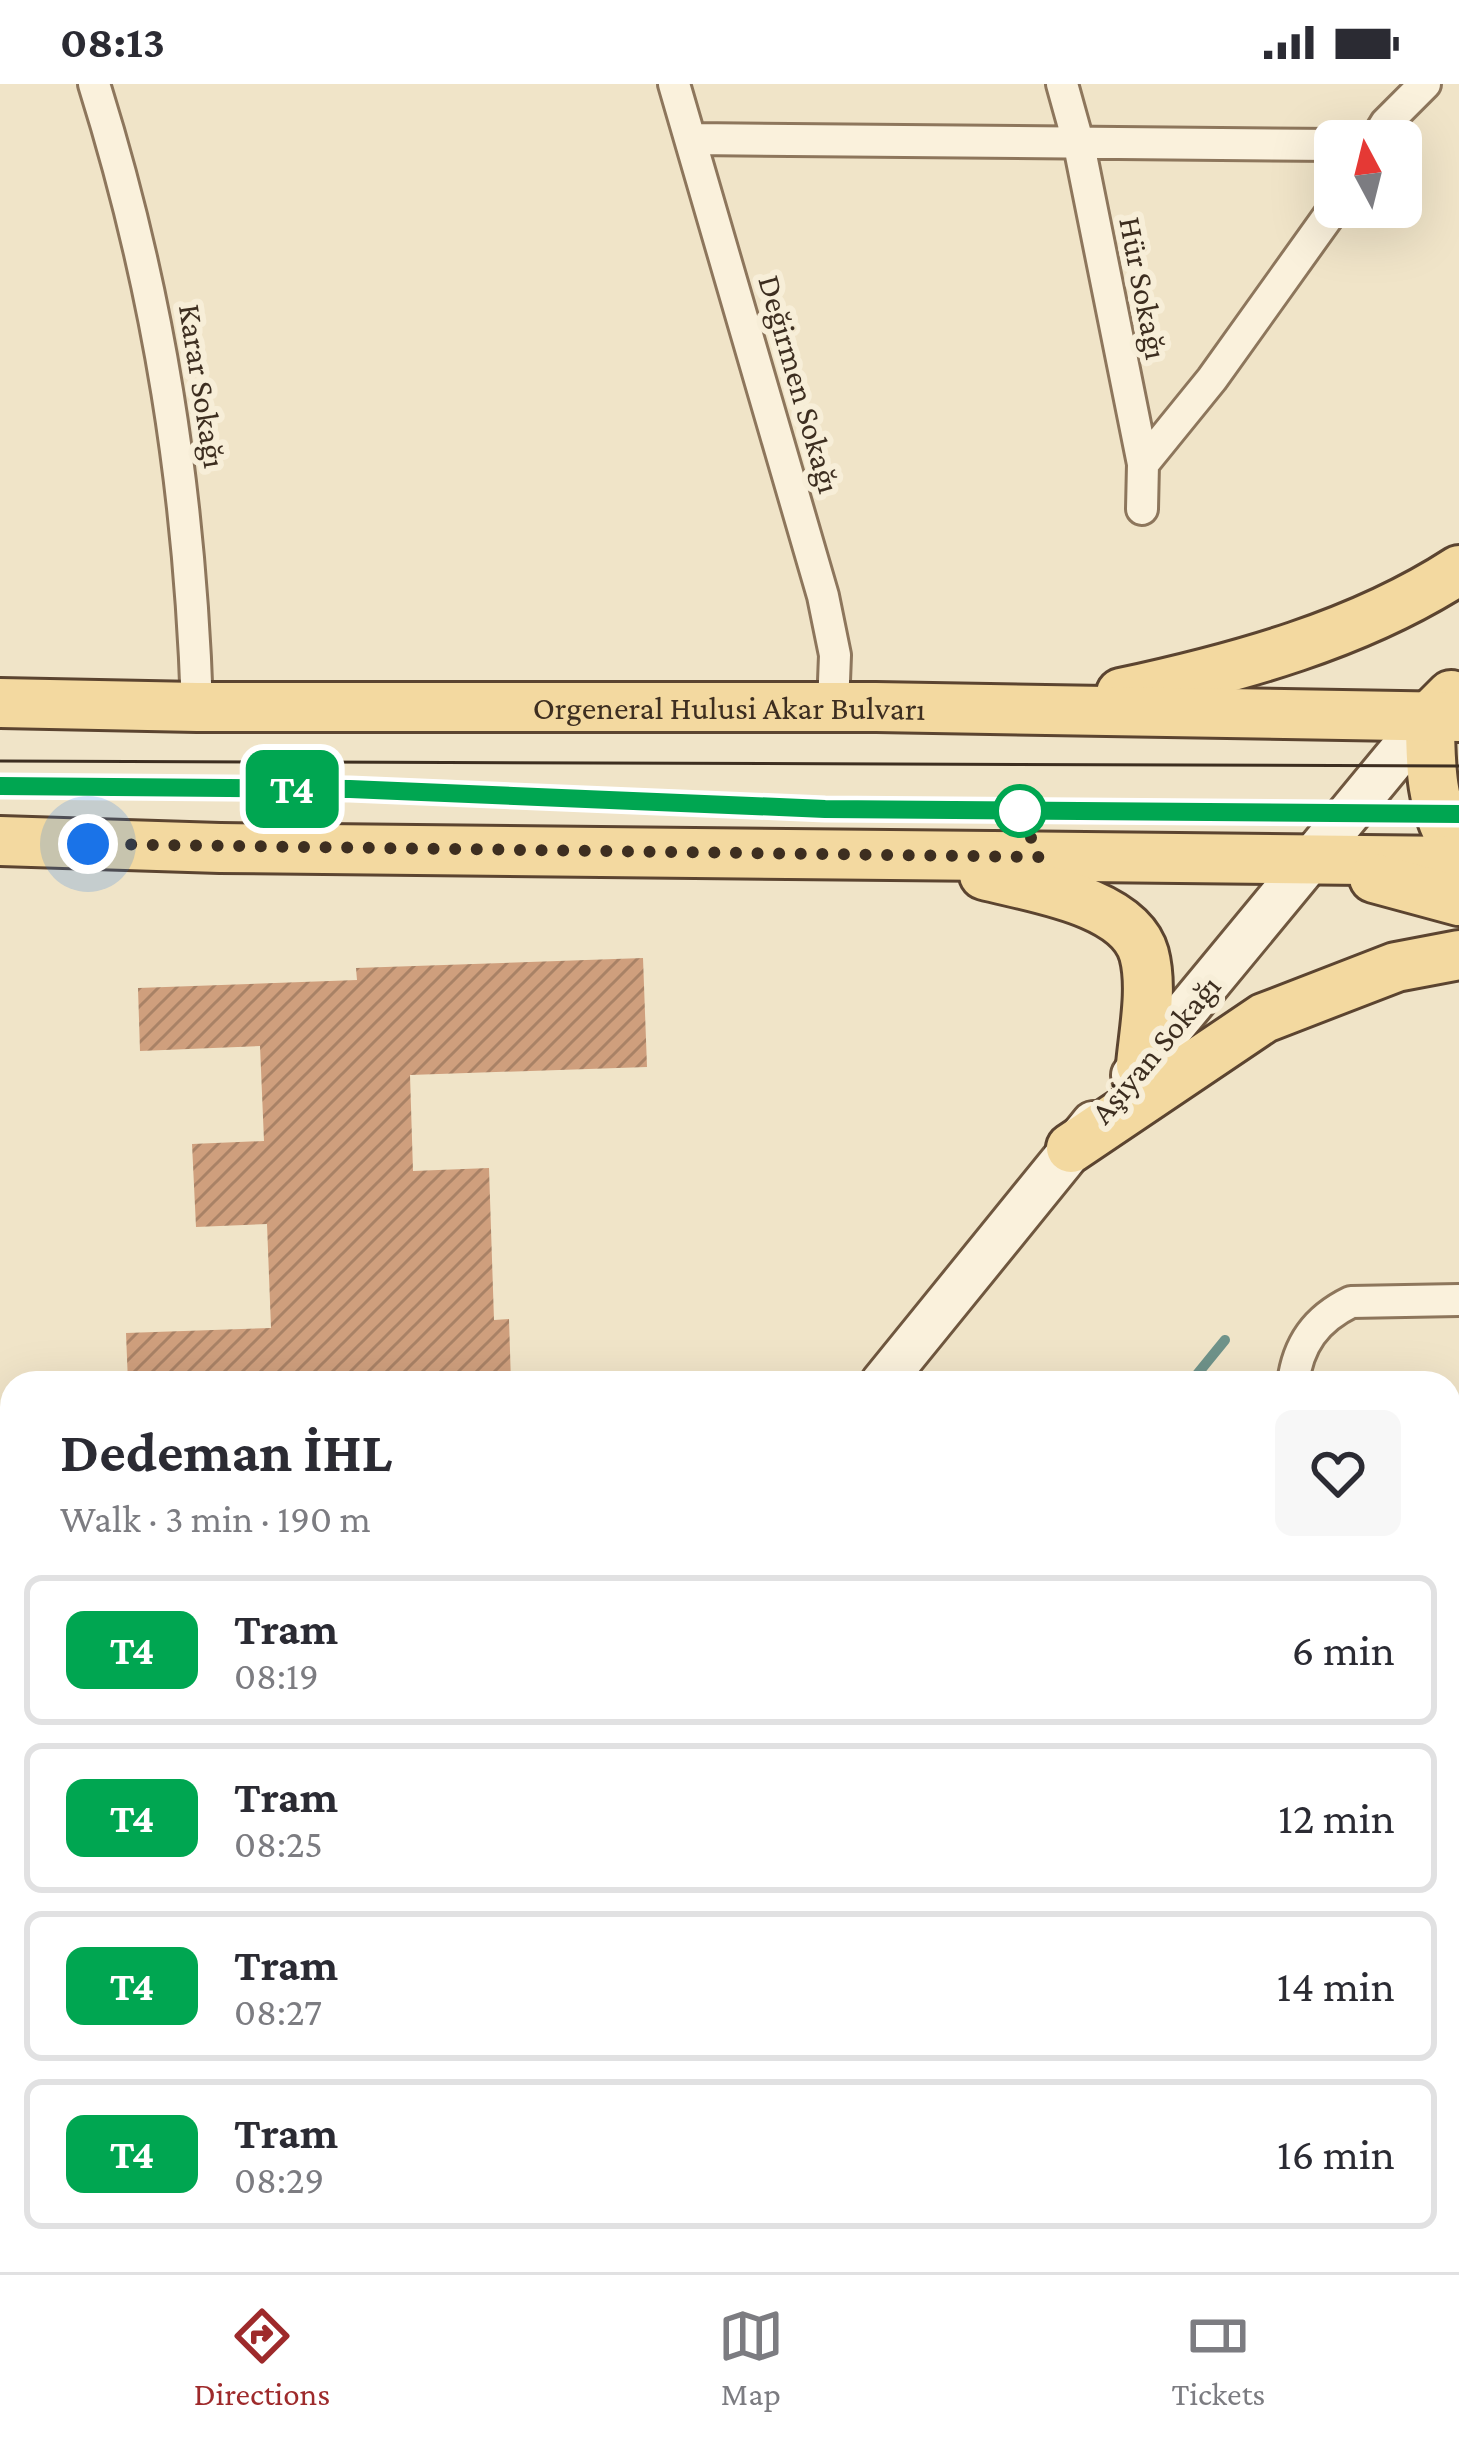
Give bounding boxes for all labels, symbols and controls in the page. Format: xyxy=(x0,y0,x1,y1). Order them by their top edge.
text: 08:13 xyxy=(60,17,165,67)
north arrow xyxy=(1314,120,1422,228)
map controls xyxy=(1314,120,1422,228)
street label: Hür Sokağı xyxy=(1112,214,1176,362)
street label: Değirmen Sokağı xyxy=(751,271,849,497)
street label: Karar Sokağı xyxy=(172,301,234,471)
street label: Orgeneral Hulusi Akar Bulvarı xyxy=(533,688,926,726)
line badge: T4 xyxy=(238,750,346,828)
text: T4 xyxy=(270,765,314,812)
unlabelled marker xyxy=(995,786,1045,836)
your location xyxy=(58,814,118,874)
street label: Aşiyan Sokağı xyxy=(1082,967,1228,1131)
button: heart xyxy=(1275,1410,1401,1536)
text: Dedeman İHL xyxy=(60,1420,392,1483)
text: Walk · 3 min · 190 m xyxy=(60,1497,371,1540)
text: Tram xyxy=(234,1604,338,1654)
text: 6 min xyxy=(1292,1625,1395,1675)
text: T4 xyxy=(110,1626,154,1673)
text: 08:19 xyxy=(234,1654,319,1697)
text: Tram xyxy=(234,1772,338,1822)
text: 12 min xyxy=(1278,1793,1395,1843)
text: T4 xyxy=(110,1794,154,1841)
text: 08:25 xyxy=(234,1822,323,1865)
text: Tram xyxy=(234,1940,338,1990)
text: 14 min xyxy=(1277,1961,1395,2011)
text: T4 xyxy=(110,1962,154,2009)
text: 08:27 xyxy=(234,1990,322,2033)
text: Tram xyxy=(234,2108,338,2158)
text: 16 min xyxy=(1277,2129,1395,2179)
text: T4 xyxy=(110,2130,154,2177)
text: 08:29 xyxy=(234,2158,324,2201)
tab: Directions xyxy=(194,2303,330,2412)
tab: Map xyxy=(718,2303,784,2412)
tab: Tickets xyxy=(1171,2303,1265,2412)

